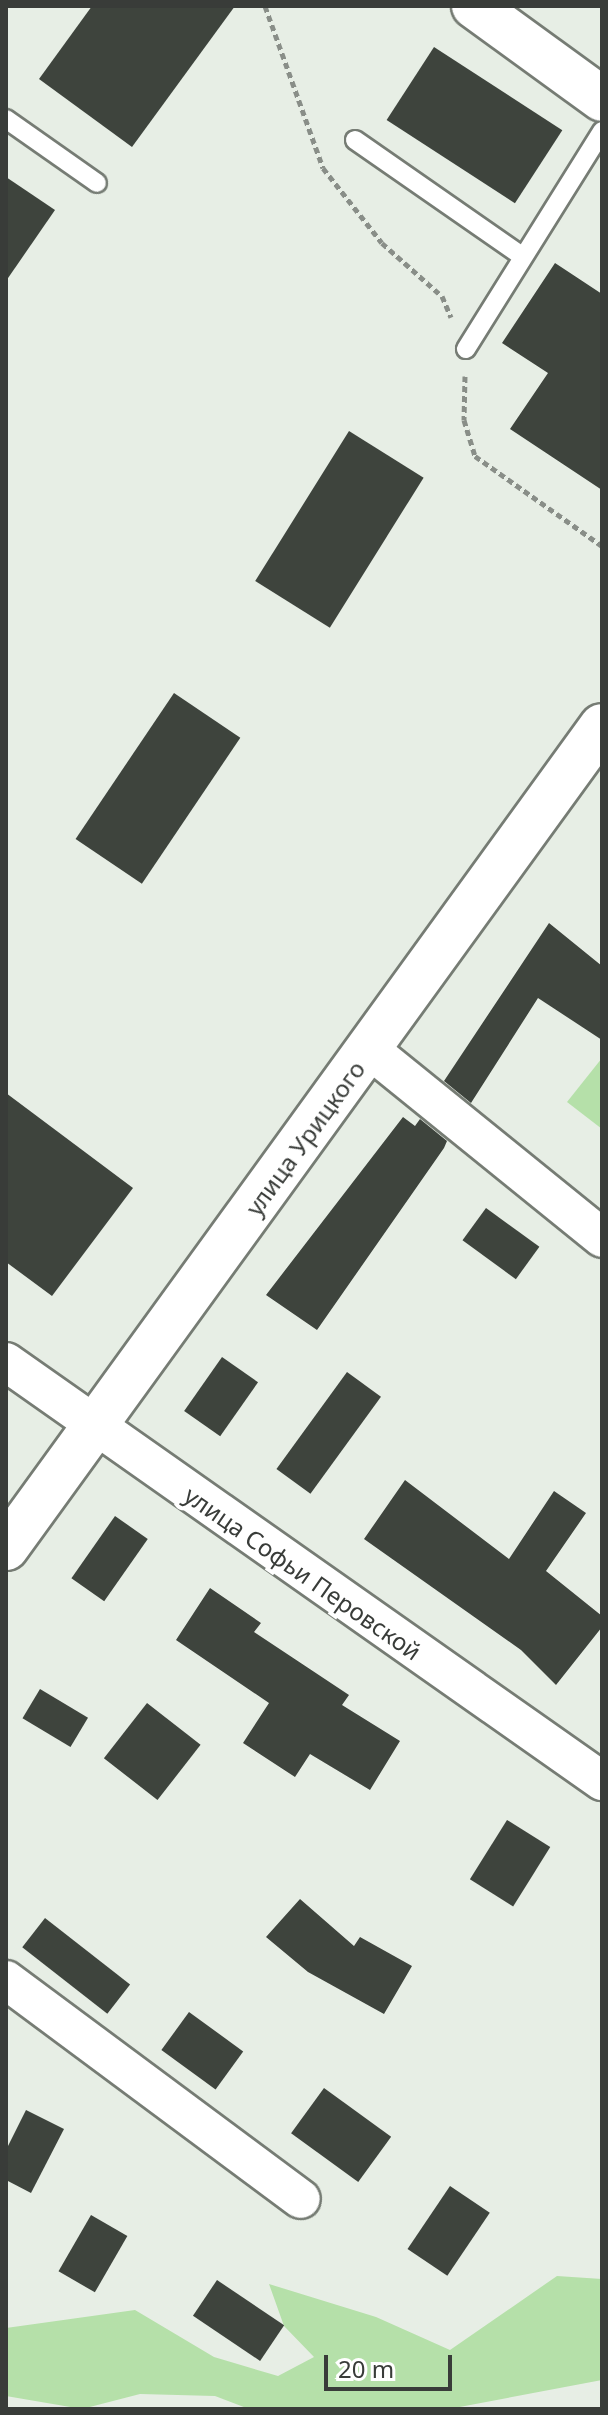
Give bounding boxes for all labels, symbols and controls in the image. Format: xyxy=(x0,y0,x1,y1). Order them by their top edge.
street label: улица Урицкого xyxy=(239,1055,371,1221)
street label: улица Софьи Перовской xyxy=(179,1480,427,1666)
scale bar xyxy=(328,2339,456,2389)
text: 20 m xyxy=(338,2352,394,2385)

